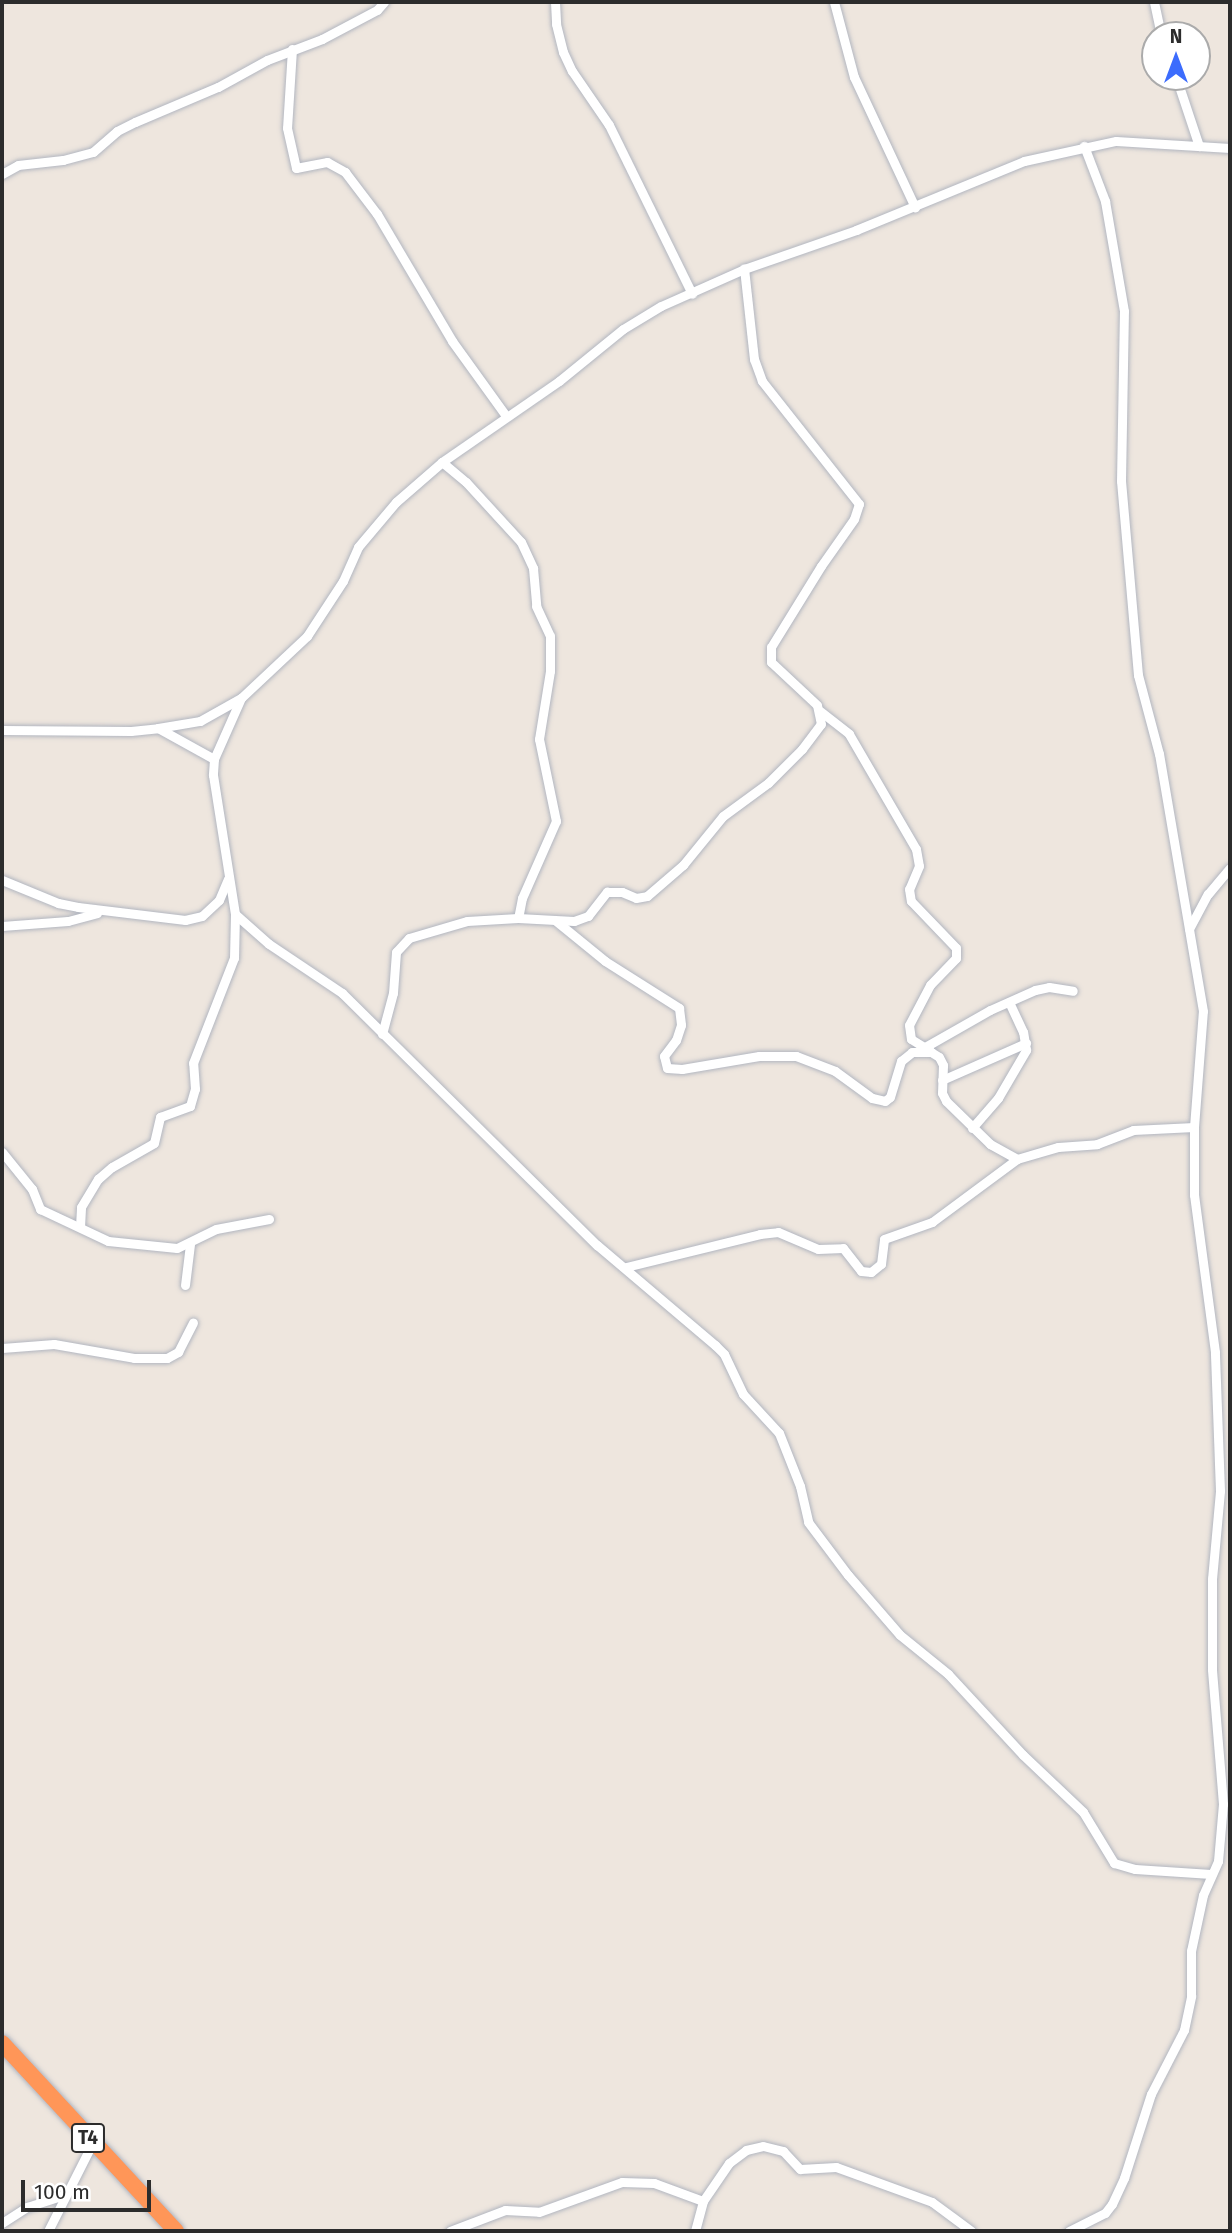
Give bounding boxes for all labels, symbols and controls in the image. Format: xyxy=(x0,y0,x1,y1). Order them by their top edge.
north arrow xyxy=(1141,21,1211,91)
text: N xyxy=(1170,25,1182,48)
road number: T4 xyxy=(70,2122,106,2154)
scale bar xyxy=(24,2166,154,2210)
text: 100 m xyxy=(34,2179,90,2205)

